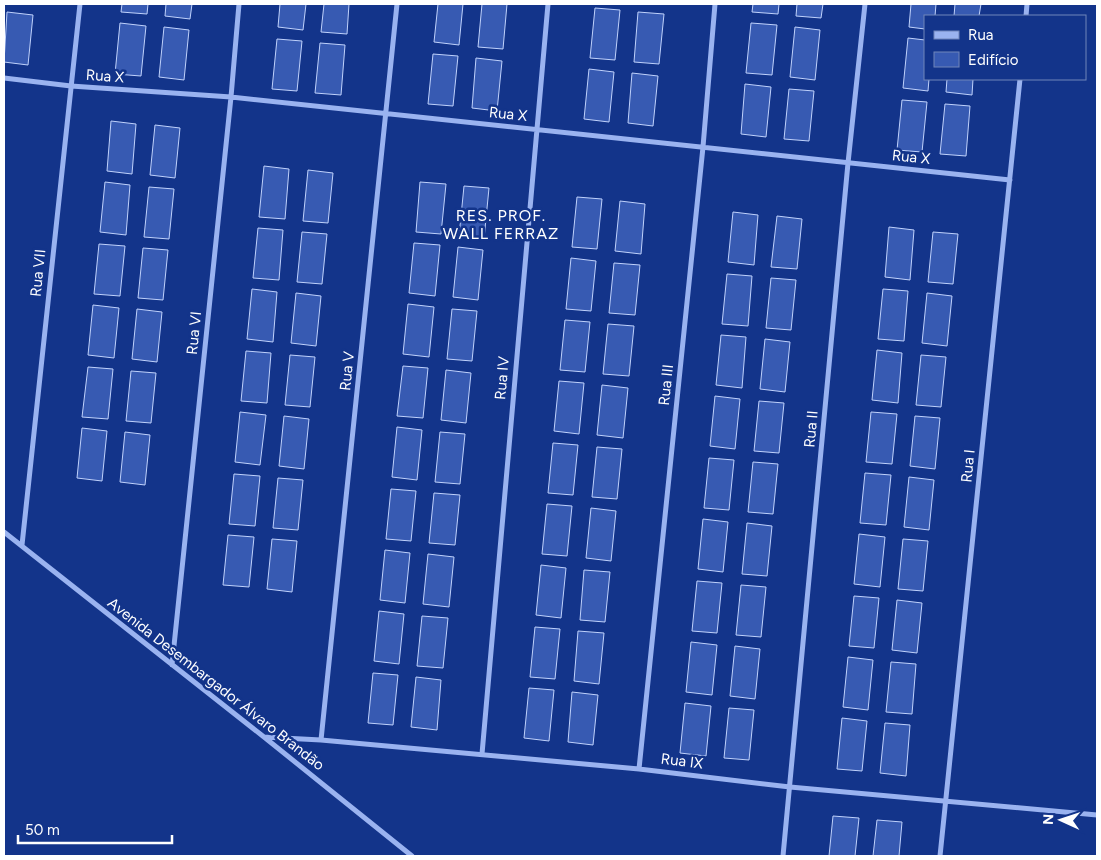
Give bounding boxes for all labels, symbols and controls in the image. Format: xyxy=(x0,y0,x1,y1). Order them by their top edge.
legend xyxy=(924,15,1086,80)
text: Rua xyxy=(968,26,993,44)
text: Edifício xyxy=(968,51,1019,69)
street label: Rua X xyxy=(85,66,126,86)
street label: Rua X xyxy=(488,103,529,125)
street label: Rua X xyxy=(891,146,932,168)
district label: RES. PROF. WALL FERRAZ xyxy=(443,206,559,243)
street label: Rua VII xyxy=(27,248,49,298)
street label: Rua VI xyxy=(183,310,205,356)
street label: Rua V xyxy=(336,350,358,392)
street label: Rua IV xyxy=(491,355,513,400)
street label: Rua III xyxy=(655,364,677,406)
street label: Rua II xyxy=(800,410,822,448)
street label: Rua I xyxy=(957,449,979,483)
street label: Avenida Desembargador Álvaro Brandão xyxy=(104,594,328,774)
street label: Rua IX xyxy=(660,749,705,773)
north arrow xyxy=(1036,795,1086,845)
scale bar xyxy=(18,812,171,844)
text: N xyxy=(1040,813,1057,825)
text: 50 m xyxy=(25,821,60,839)

